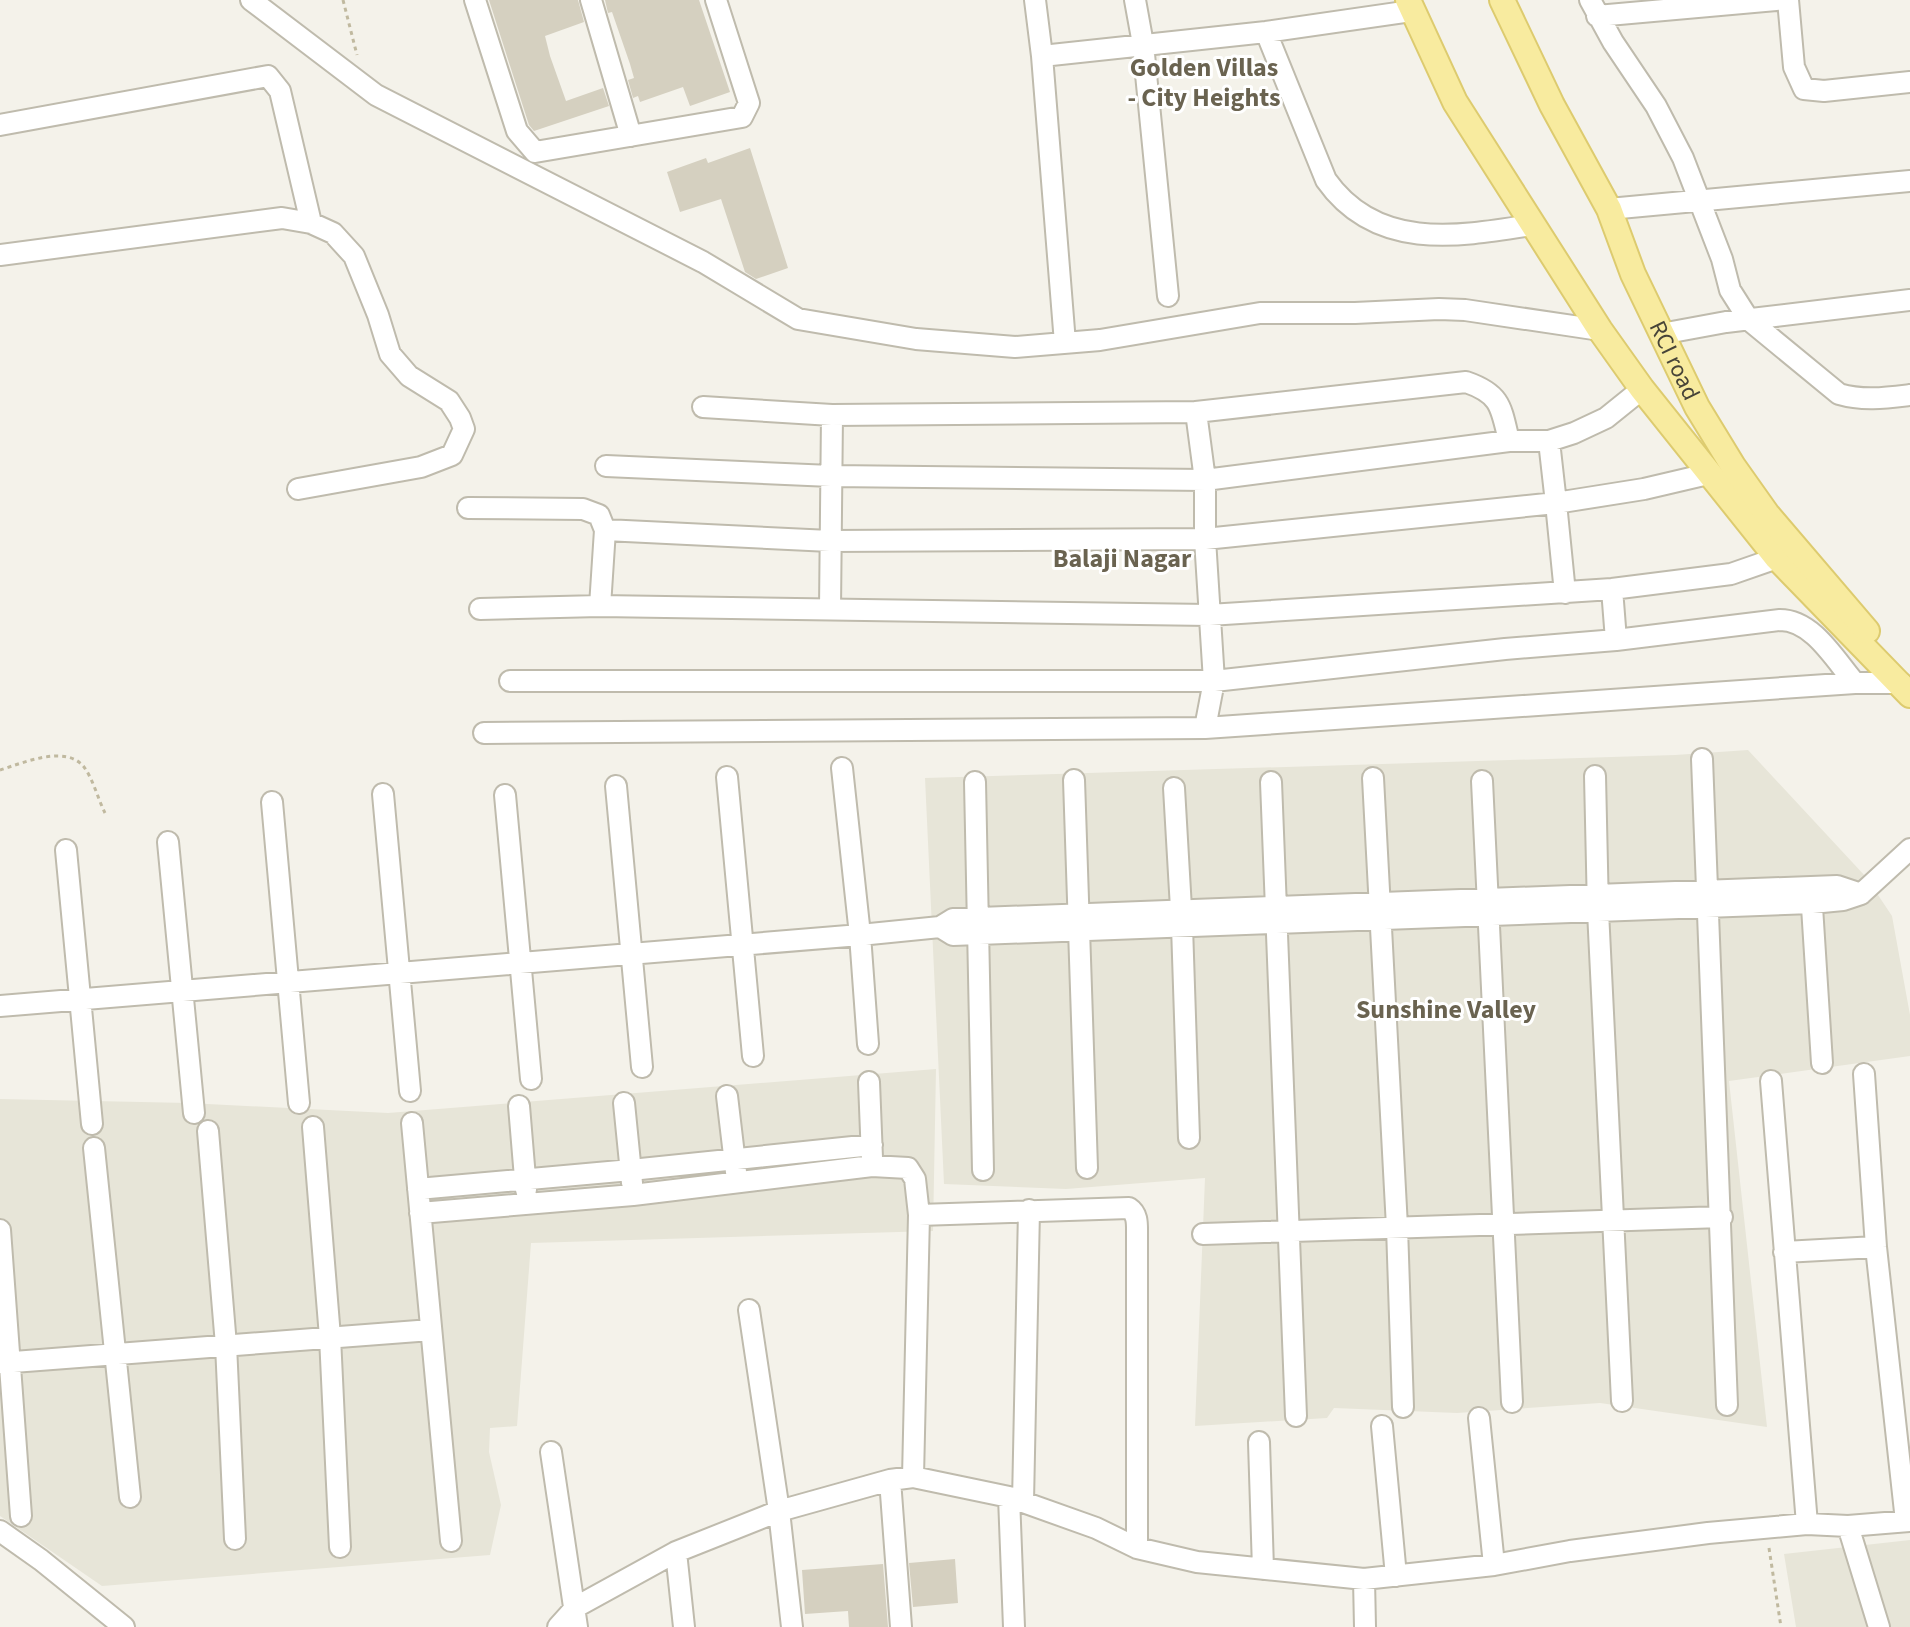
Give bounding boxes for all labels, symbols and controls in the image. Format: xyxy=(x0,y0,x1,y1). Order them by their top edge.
district label: Golden Villas - City Heights xyxy=(1128,49,1280,116)
street label: RCI road xyxy=(1640,315,1708,406)
district label: Balaji Nagar xyxy=(1053,540,1192,577)
district label: Sunshine Valley xyxy=(1356,991,1537,1028)

